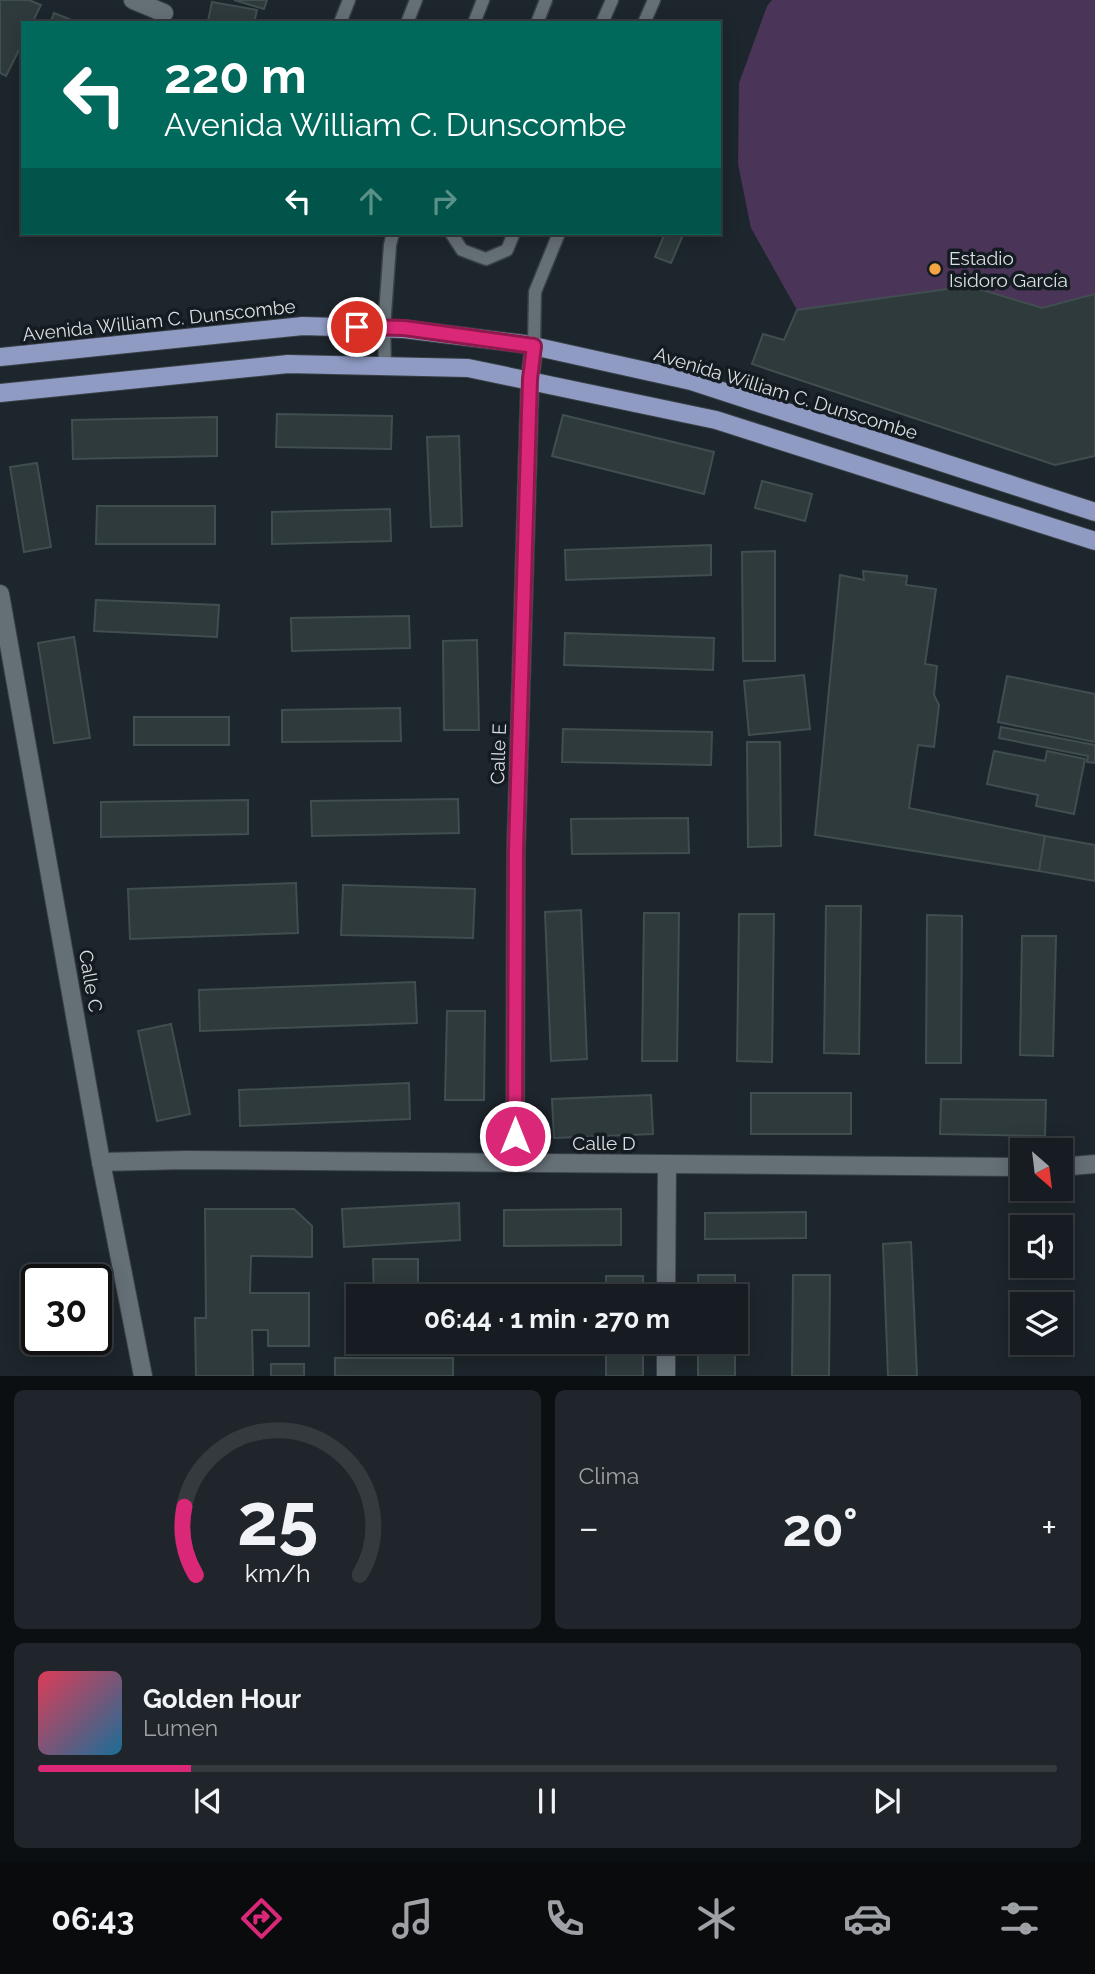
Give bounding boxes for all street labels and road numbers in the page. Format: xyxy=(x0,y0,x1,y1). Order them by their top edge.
street label: Avenida William C. Dunscombe xyxy=(21,295,297,345)
street label: Avenida William C. Dunscombe xyxy=(652,342,920,444)
street label: Calle E xyxy=(486,723,510,785)
street label: Calle C xyxy=(75,948,107,1014)
street label: Calle D xyxy=(572,1132,636,1154)

